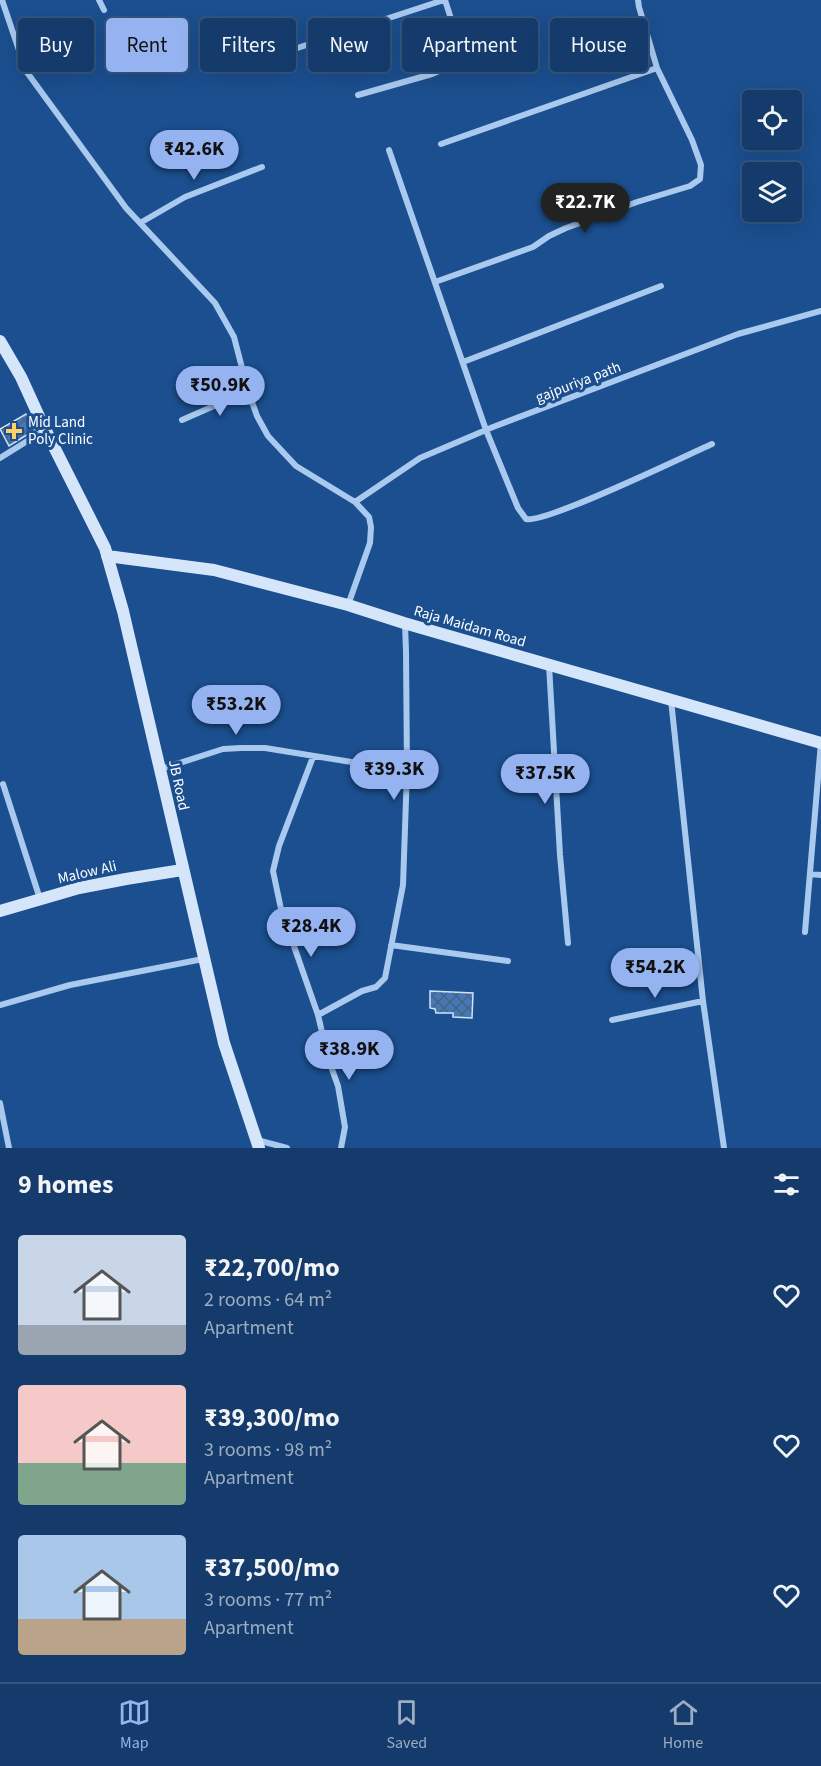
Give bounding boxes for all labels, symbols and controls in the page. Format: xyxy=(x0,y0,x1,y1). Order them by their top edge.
chip: Buy xyxy=(18,18,94,72)
chip: Rent xyxy=(106,18,188,72)
chip: Filters xyxy=(200,18,296,72)
chip: New xyxy=(308,18,390,72)
chip: Apartment xyxy=(402,18,538,72)
chip: House xyxy=(550,18,648,72)
map controls xyxy=(742,90,802,222)
button: locate xyxy=(742,90,802,150)
pin: ₹42.6K xyxy=(145,130,243,181)
text: ₹42.6K xyxy=(164,135,224,163)
button: layers xyxy=(742,162,802,222)
pin: ₹22.7K xyxy=(536,183,634,234)
text: ₹22.7K xyxy=(555,188,615,216)
street label: gajpuriya path xyxy=(532,357,624,408)
pin: ₹50.9K xyxy=(171,366,269,417)
text: ₹50.9K xyxy=(190,371,250,399)
place label: Mid Land Poly Clinic xyxy=(28,412,93,450)
marker: Mid Land Poly Clinic xyxy=(5,422,23,440)
street label: Raja Maidam Road xyxy=(411,600,529,653)
pin: ₹53.2K xyxy=(187,685,285,736)
text: ₹53.2K xyxy=(206,690,266,718)
pin: ₹39.3K xyxy=(345,750,443,801)
pin: ₹37.5K xyxy=(496,754,594,805)
text: ₹39.3K xyxy=(364,755,424,783)
street label: JB Road xyxy=(163,758,194,812)
text: ₹37.5K xyxy=(515,759,575,787)
street label: Malow Ali xyxy=(56,856,119,889)
pin: ₹28.4K xyxy=(262,907,360,958)
text: ₹28.4K xyxy=(281,912,341,940)
pin: ₹54.2K xyxy=(606,948,704,999)
text: ₹54.2K xyxy=(625,953,685,981)
pin: ₹38.9K xyxy=(300,1030,398,1081)
text: ₹38.9K xyxy=(319,1035,379,1063)
text: 9 homes xyxy=(18,1166,113,1203)
icon: filters xyxy=(770,1168,803,1201)
text: ₹22,700/mo xyxy=(204,1249,340,1286)
icon: home xyxy=(66,1259,138,1331)
icon: heart xyxy=(770,1279,803,1312)
text: 2 rooms · 64 m² xyxy=(204,1286,332,1314)
text: Apartment xyxy=(204,1314,294,1342)
text: ₹39,300/mo xyxy=(204,1399,340,1436)
icon: home xyxy=(66,1409,138,1481)
icon: heart xyxy=(770,1429,803,1462)
text: 3 rooms · 98 m² xyxy=(204,1436,332,1464)
text: Apartment xyxy=(204,1464,294,1492)
text: ₹37,500/mo xyxy=(204,1549,340,1586)
icon: home xyxy=(66,1559,138,1631)
icon: heart xyxy=(770,1579,803,1612)
text: 3 rooms · 77 m² xyxy=(204,1586,332,1614)
text: Apartment xyxy=(204,1614,294,1642)
tab: Map xyxy=(118,1696,151,1754)
tab: Saved xyxy=(386,1696,427,1754)
tab: Home xyxy=(663,1696,703,1754)

